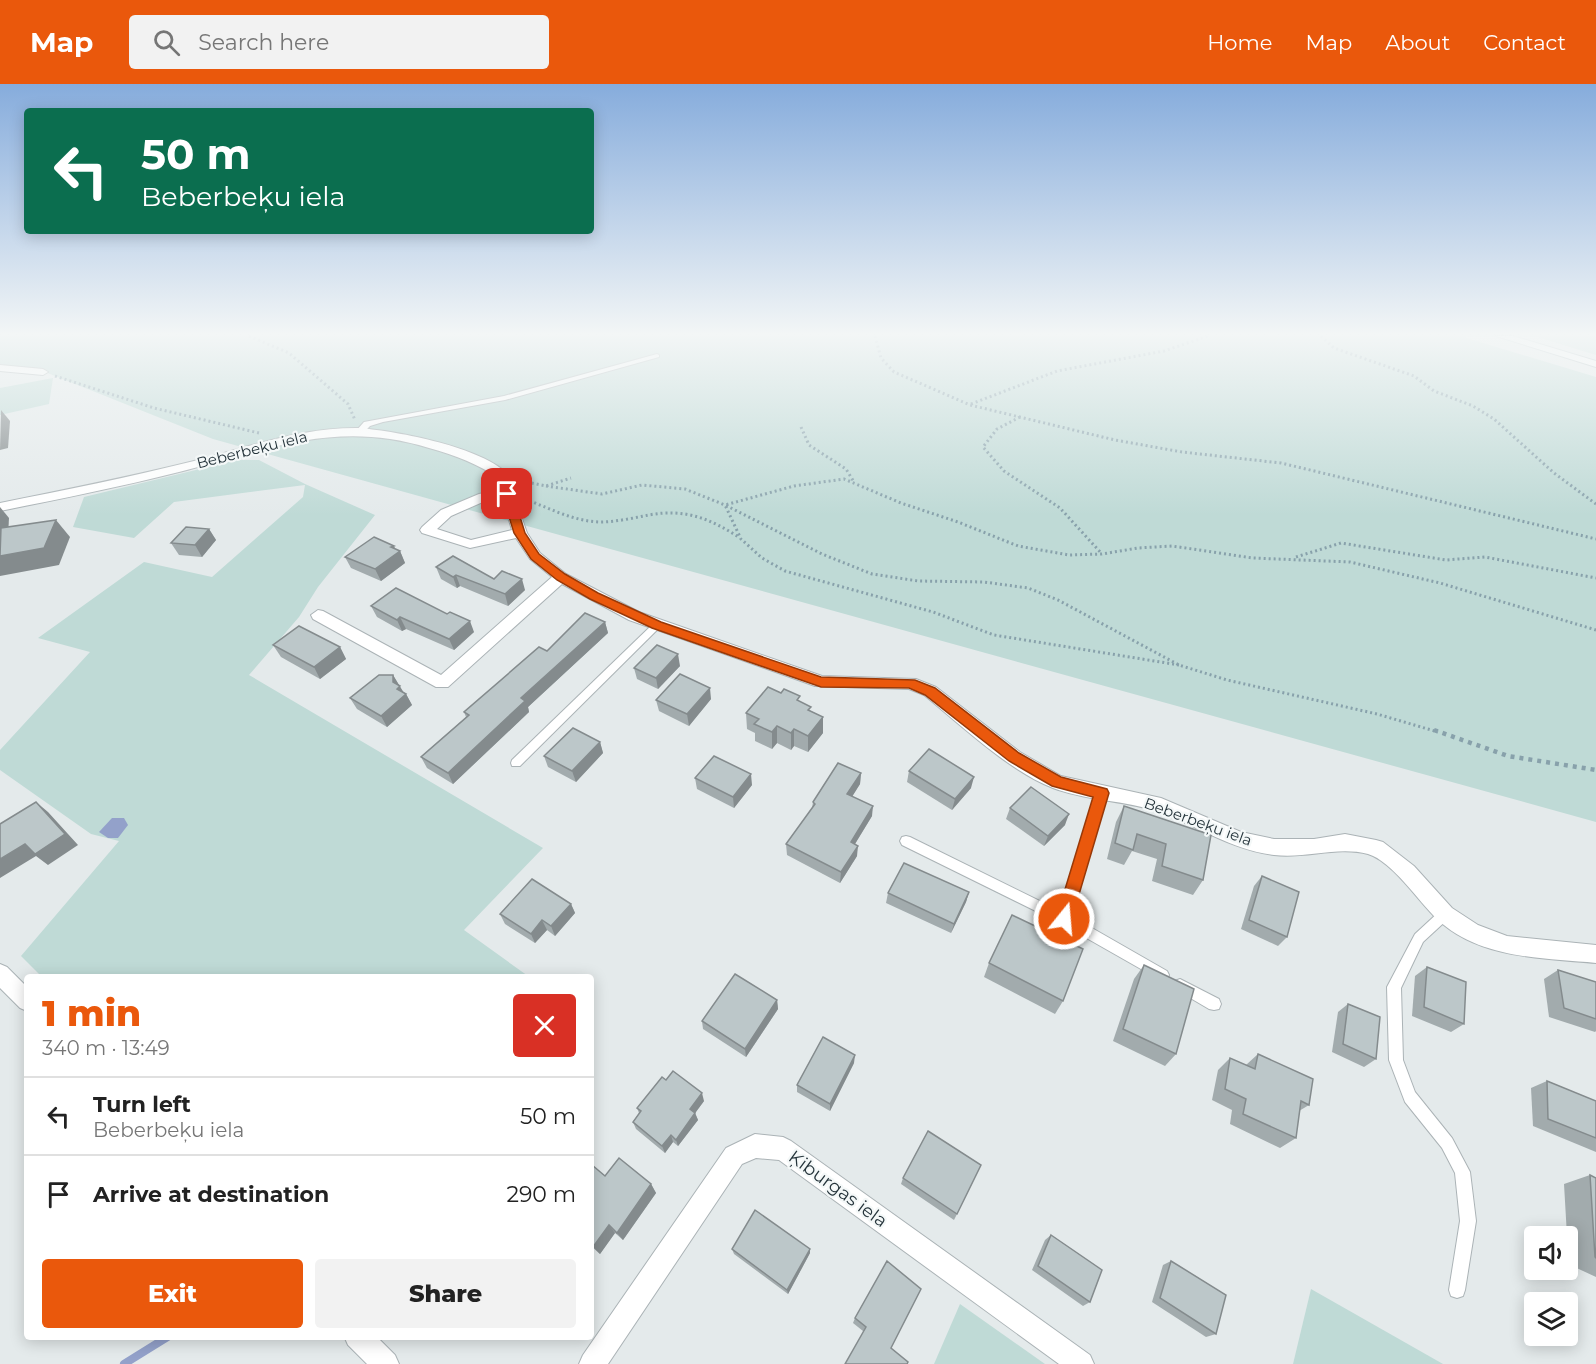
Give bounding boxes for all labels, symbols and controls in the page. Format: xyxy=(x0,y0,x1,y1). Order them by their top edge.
search box xyxy=(129,15,549,69)
text: Map xyxy=(30,25,93,59)
icon: search xyxy=(150,26,183,59)
text: Search here xyxy=(198,29,329,56)
text: Home xyxy=(1207,30,1272,55)
text: Map xyxy=(1305,30,1352,55)
text: About xyxy=(1385,30,1450,55)
text: Contact xyxy=(1483,30,1566,55)
text: 50 m xyxy=(141,128,250,180)
icon: left xyxy=(42,132,120,210)
text: Beberbeķu iela xyxy=(141,180,345,213)
street label: Beberbeķu iela xyxy=(194,427,310,473)
pin xyxy=(481,468,532,519)
icon: arrive xyxy=(490,477,523,510)
street label: Beberbeķu iela xyxy=(1141,793,1255,851)
position arrow xyxy=(1032,887,1096,951)
text: 1 min xyxy=(42,991,141,1035)
button: close xyxy=(513,994,576,1057)
text: 340 m · 13:49 xyxy=(42,1036,170,1060)
text: Turn left xyxy=(93,1091,191,1118)
icon: left xyxy=(42,1100,75,1133)
text: 50 m xyxy=(520,1103,576,1130)
text: Beberbeķu iela xyxy=(93,1118,244,1142)
street label: Ķiburgas iela xyxy=(784,1146,892,1233)
icon: arrive xyxy=(42,1178,75,1211)
text: Arrive at destination xyxy=(93,1181,329,1208)
text: 290 m xyxy=(506,1181,576,1208)
map controls xyxy=(1524,1226,1578,1346)
button: sound xyxy=(1524,1226,1578,1280)
button: Exit xyxy=(42,1259,303,1328)
button: Share xyxy=(315,1259,576,1328)
button: layers xyxy=(1524,1292,1578,1346)

